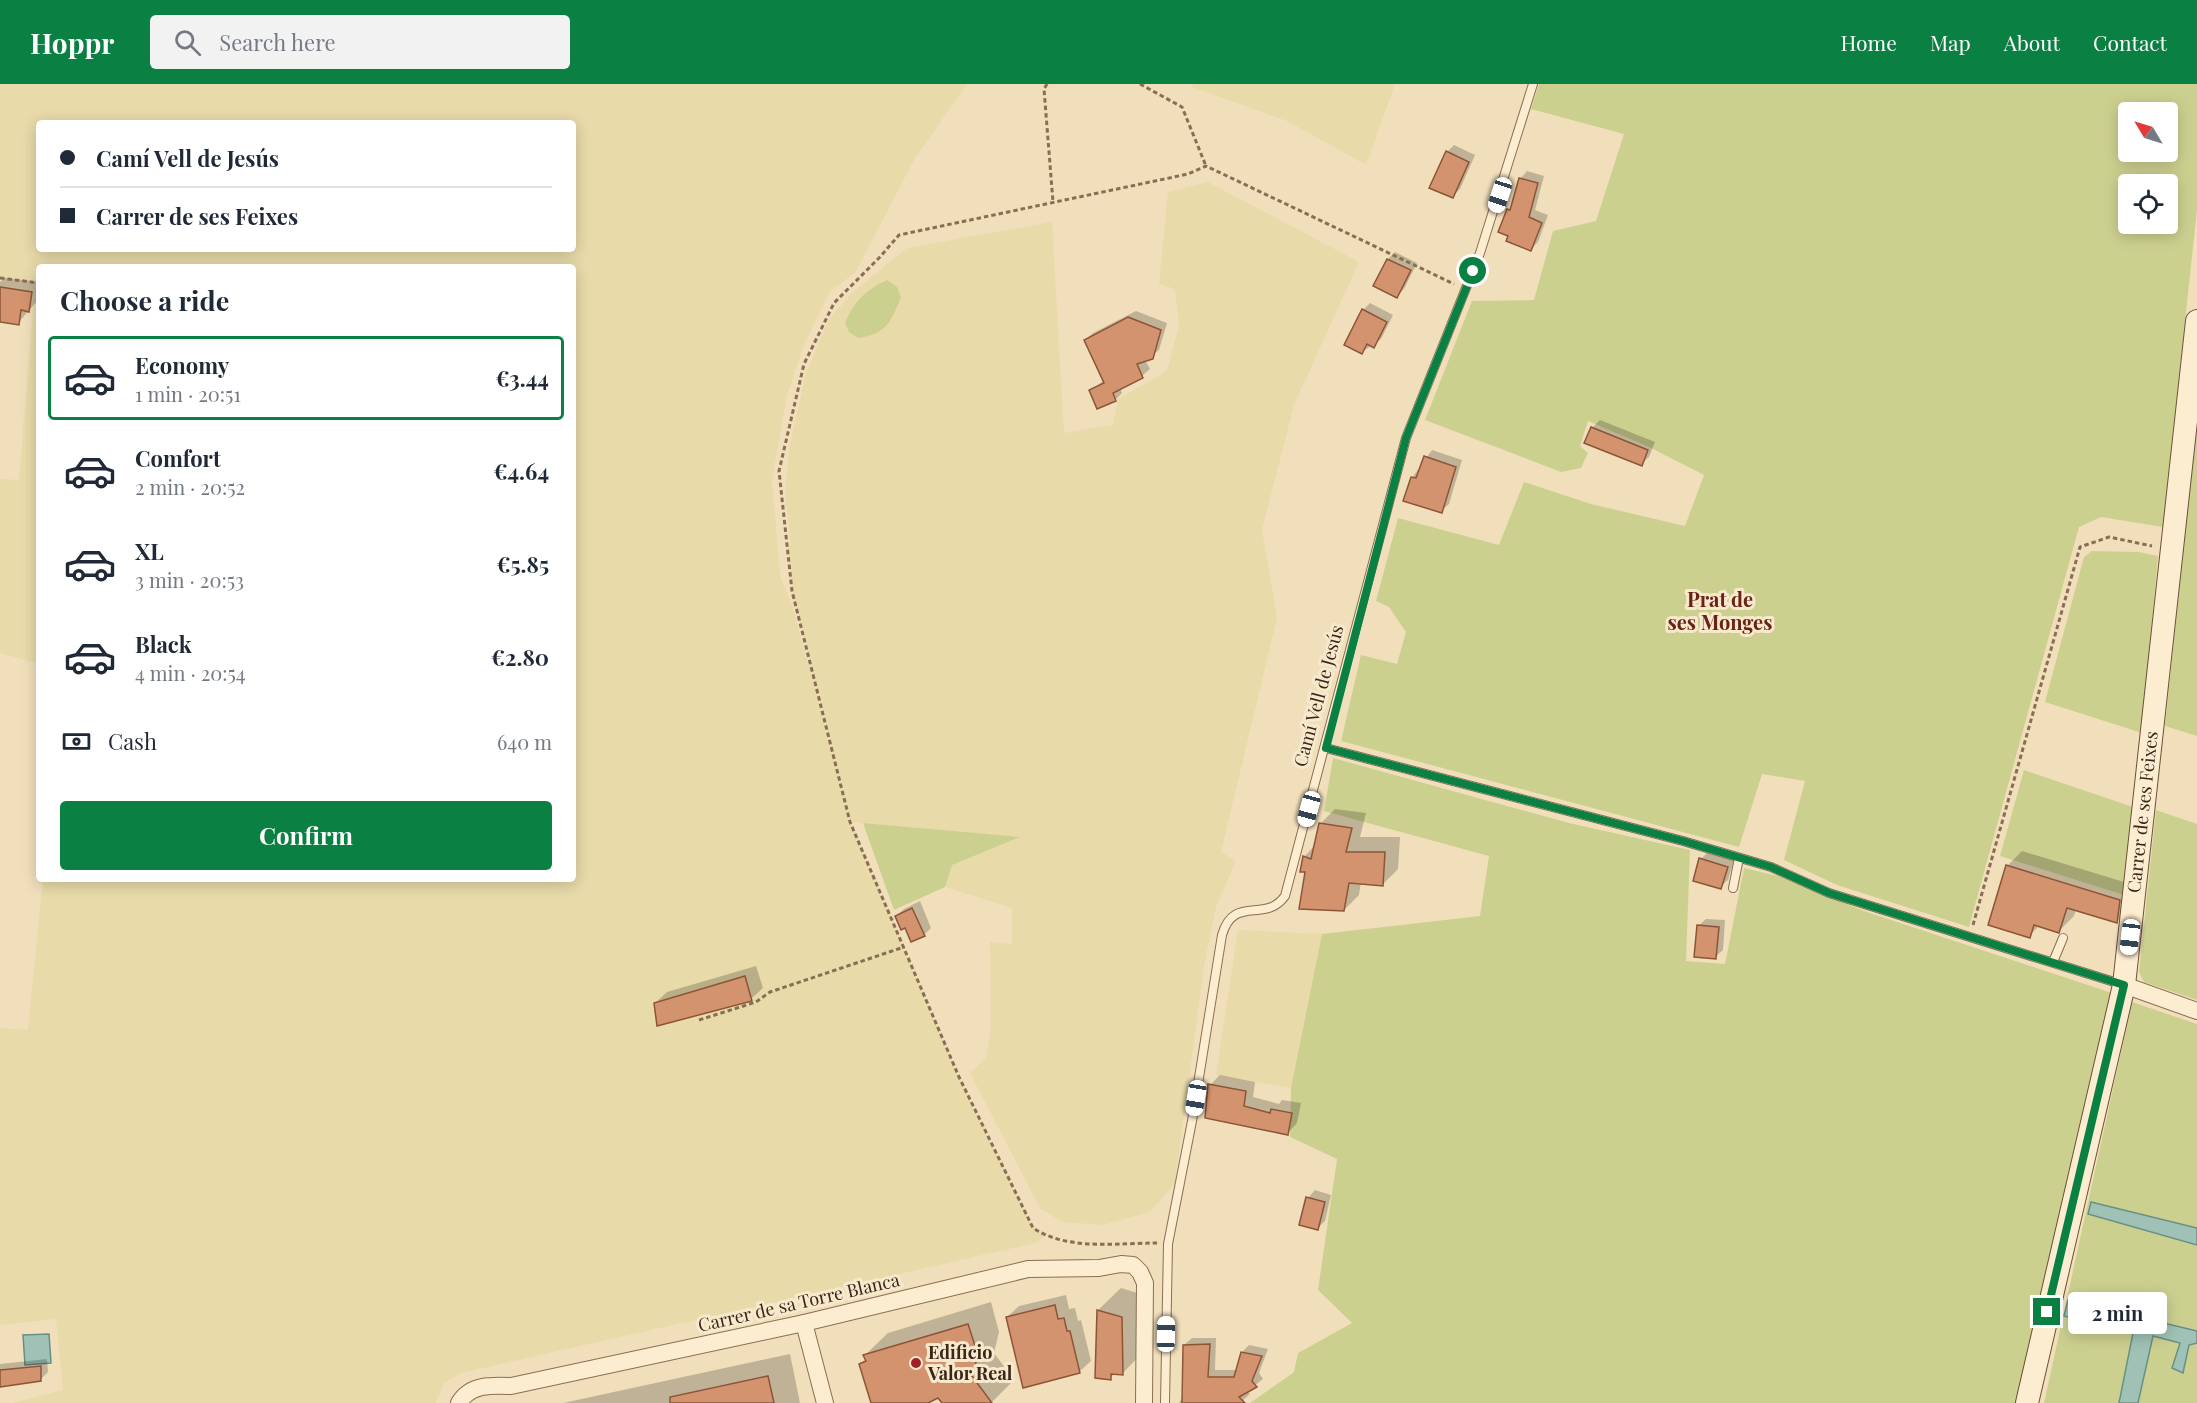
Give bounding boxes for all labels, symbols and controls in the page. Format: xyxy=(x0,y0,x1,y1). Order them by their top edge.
search box xyxy=(150,15,570,69)
text: Hoppr xyxy=(30,24,114,61)
icon: search xyxy=(171,26,204,59)
text: Search here xyxy=(219,27,336,57)
text: Home xyxy=(1841,28,1897,56)
text: Map xyxy=(1930,28,1971,56)
text: About xyxy=(2004,28,2060,56)
text: Contact xyxy=(2093,28,2167,56)
north arrow xyxy=(2118,102,2178,162)
map controls xyxy=(2118,102,2178,234)
text: Camí Vell de Jesús xyxy=(96,143,279,173)
button: locate xyxy=(2118,174,2178,234)
car xyxy=(1486,175,1514,215)
text: Carrer de ses Feixes xyxy=(96,201,298,231)
route start xyxy=(1459,257,1486,284)
text: Choose a ride xyxy=(60,282,229,318)
text: Economy xyxy=(135,350,229,380)
icon: car xyxy=(63,351,117,405)
text: €3.44 xyxy=(495,363,549,393)
text: 1 min · 20:51 xyxy=(135,380,241,407)
text: Comfort xyxy=(135,443,221,473)
icon: car xyxy=(63,444,117,498)
text: €4.64 xyxy=(493,456,549,486)
text: 2 min · 20:52 xyxy=(135,473,245,500)
text: XL xyxy=(135,536,164,566)
icon: car xyxy=(63,537,117,591)
text: €5.85 xyxy=(496,549,549,579)
text: 3 min · 20:53 xyxy=(135,566,244,593)
district label: Prat de ses Monges xyxy=(1668,585,1772,635)
street label: Camí Vell de Jesús xyxy=(1288,622,1349,769)
text: Black xyxy=(135,629,192,659)
icon: car xyxy=(63,630,117,684)
text: €2.80 xyxy=(491,642,549,672)
text: 4 min · 20:54 xyxy=(135,659,246,686)
icon: cash xyxy=(60,725,93,758)
text: Cash xyxy=(108,726,157,756)
text: 640 m xyxy=(497,728,552,755)
street label: Carrer de ses Feixes xyxy=(2121,730,2163,894)
car xyxy=(1296,789,1322,829)
button: Confirm xyxy=(60,801,552,870)
car xyxy=(2119,918,2141,956)
car xyxy=(1184,1079,1208,1117)
street label: Carrer de sa Torre Blanca xyxy=(696,1267,902,1337)
callout: 2 min xyxy=(2068,1291,2167,1333)
route end xyxy=(2033,1298,2060,1325)
text: 2 min xyxy=(2092,1299,2143,1326)
car xyxy=(1157,1316,1175,1352)
place label: Edificio Valor Real xyxy=(927,1340,1013,1385)
marker: Edificio Valor Real xyxy=(909,1356,923,1370)

